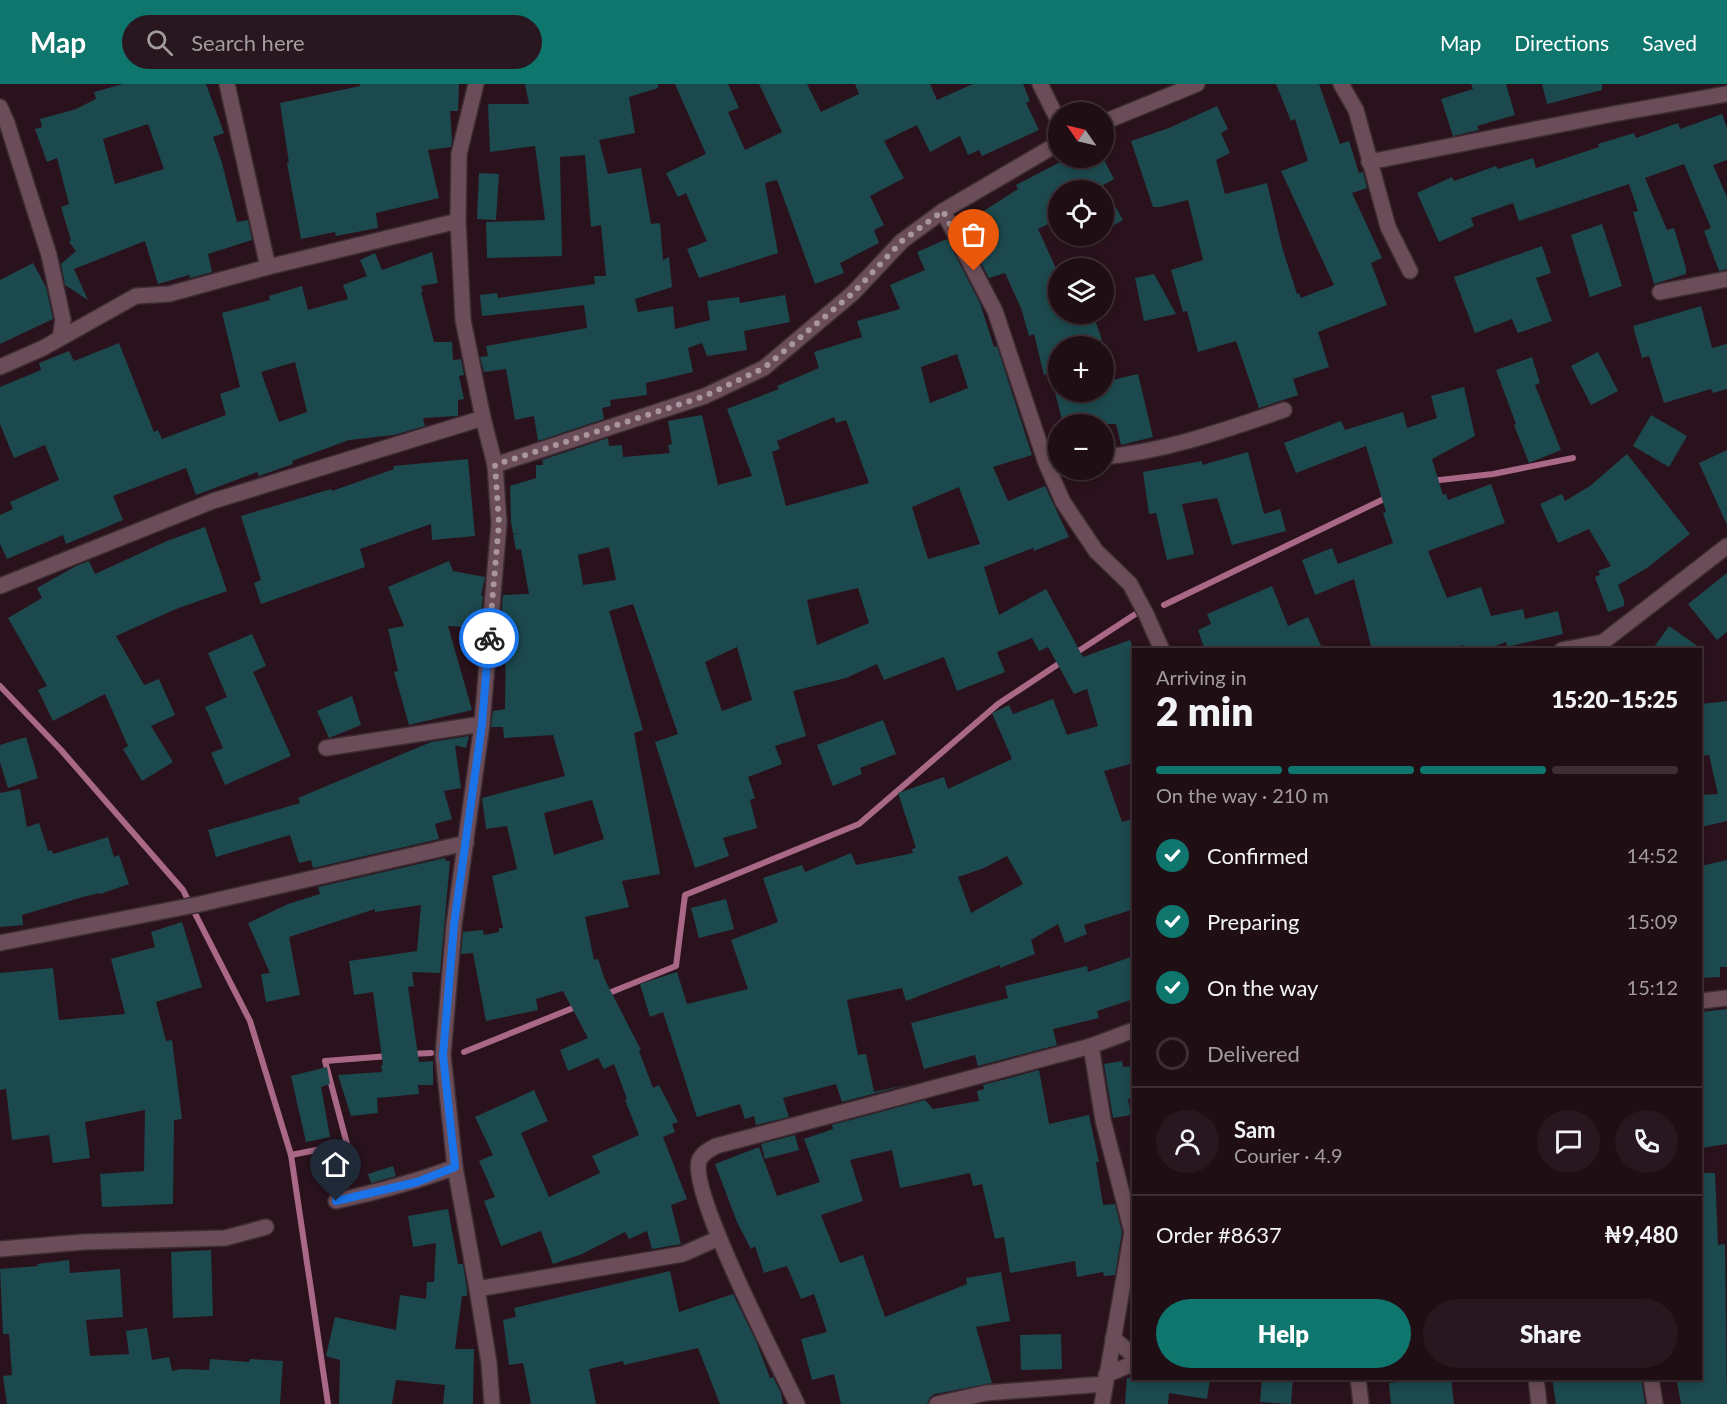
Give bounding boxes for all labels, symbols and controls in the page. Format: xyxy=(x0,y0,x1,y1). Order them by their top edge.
search box xyxy=(122,15,542,69)
text: Map xyxy=(30,25,86,59)
icon: search xyxy=(143,26,176,59)
text: Search here xyxy=(191,29,305,56)
text: Map xyxy=(1440,30,1481,55)
text: Directions xyxy=(1514,30,1609,55)
text: Saved xyxy=(1642,30,1697,55)
north arrow xyxy=(1048,102,1114,168)
map controls xyxy=(1048,102,1114,480)
button: locate xyxy=(1048,180,1114,246)
pin xyxy=(948,209,999,271)
icon: bag xyxy=(957,218,990,251)
button: layers xyxy=(1048,258,1114,324)
button: + xyxy=(1048,336,1114,402)
button: − xyxy=(1048,414,1114,480)
courier xyxy=(459,608,519,668)
icon: bike xyxy=(473,622,506,655)
text: Arriving in xyxy=(1156,665,1247,689)
text: 15:20–15:25 xyxy=(1552,686,1678,713)
text: 2 min xyxy=(1156,688,1253,734)
text: On the way · 210 m xyxy=(1156,783,1329,807)
icon: check xyxy=(1156,839,1189,872)
text: Confirmed xyxy=(1207,842,1309,869)
text: 14:52 xyxy=(1627,843,1678,867)
icon: check xyxy=(1156,905,1189,938)
text: Preparing xyxy=(1207,908,1299,935)
text: 15:09 xyxy=(1627,909,1678,933)
icon: check xyxy=(1156,971,1189,1004)
text: On the way xyxy=(1207,974,1318,1001)
text: 15:12 xyxy=(1627,975,1678,999)
text: Delivered xyxy=(1207,1040,1300,1067)
button: person xyxy=(1156,1110,1219,1173)
button: chat xyxy=(1537,1110,1600,1173)
button: phone xyxy=(1615,1110,1678,1173)
text: Sam xyxy=(1234,1116,1276,1143)
pin xyxy=(310,1139,361,1201)
text: Courier · 4.9 xyxy=(1234,1143,1343,1167)
icon: home xyxy=(319,1148,352,1181)
text: Order #8637 xyxy=(1156,1221,1282,1248)
text: ₦9,480 xyxy=(1604,1221,1678,1248)
button: Help xyxy=(1156,1299,1411,1368)
button: Share xyxy=(1423,1299,1678,1368)

